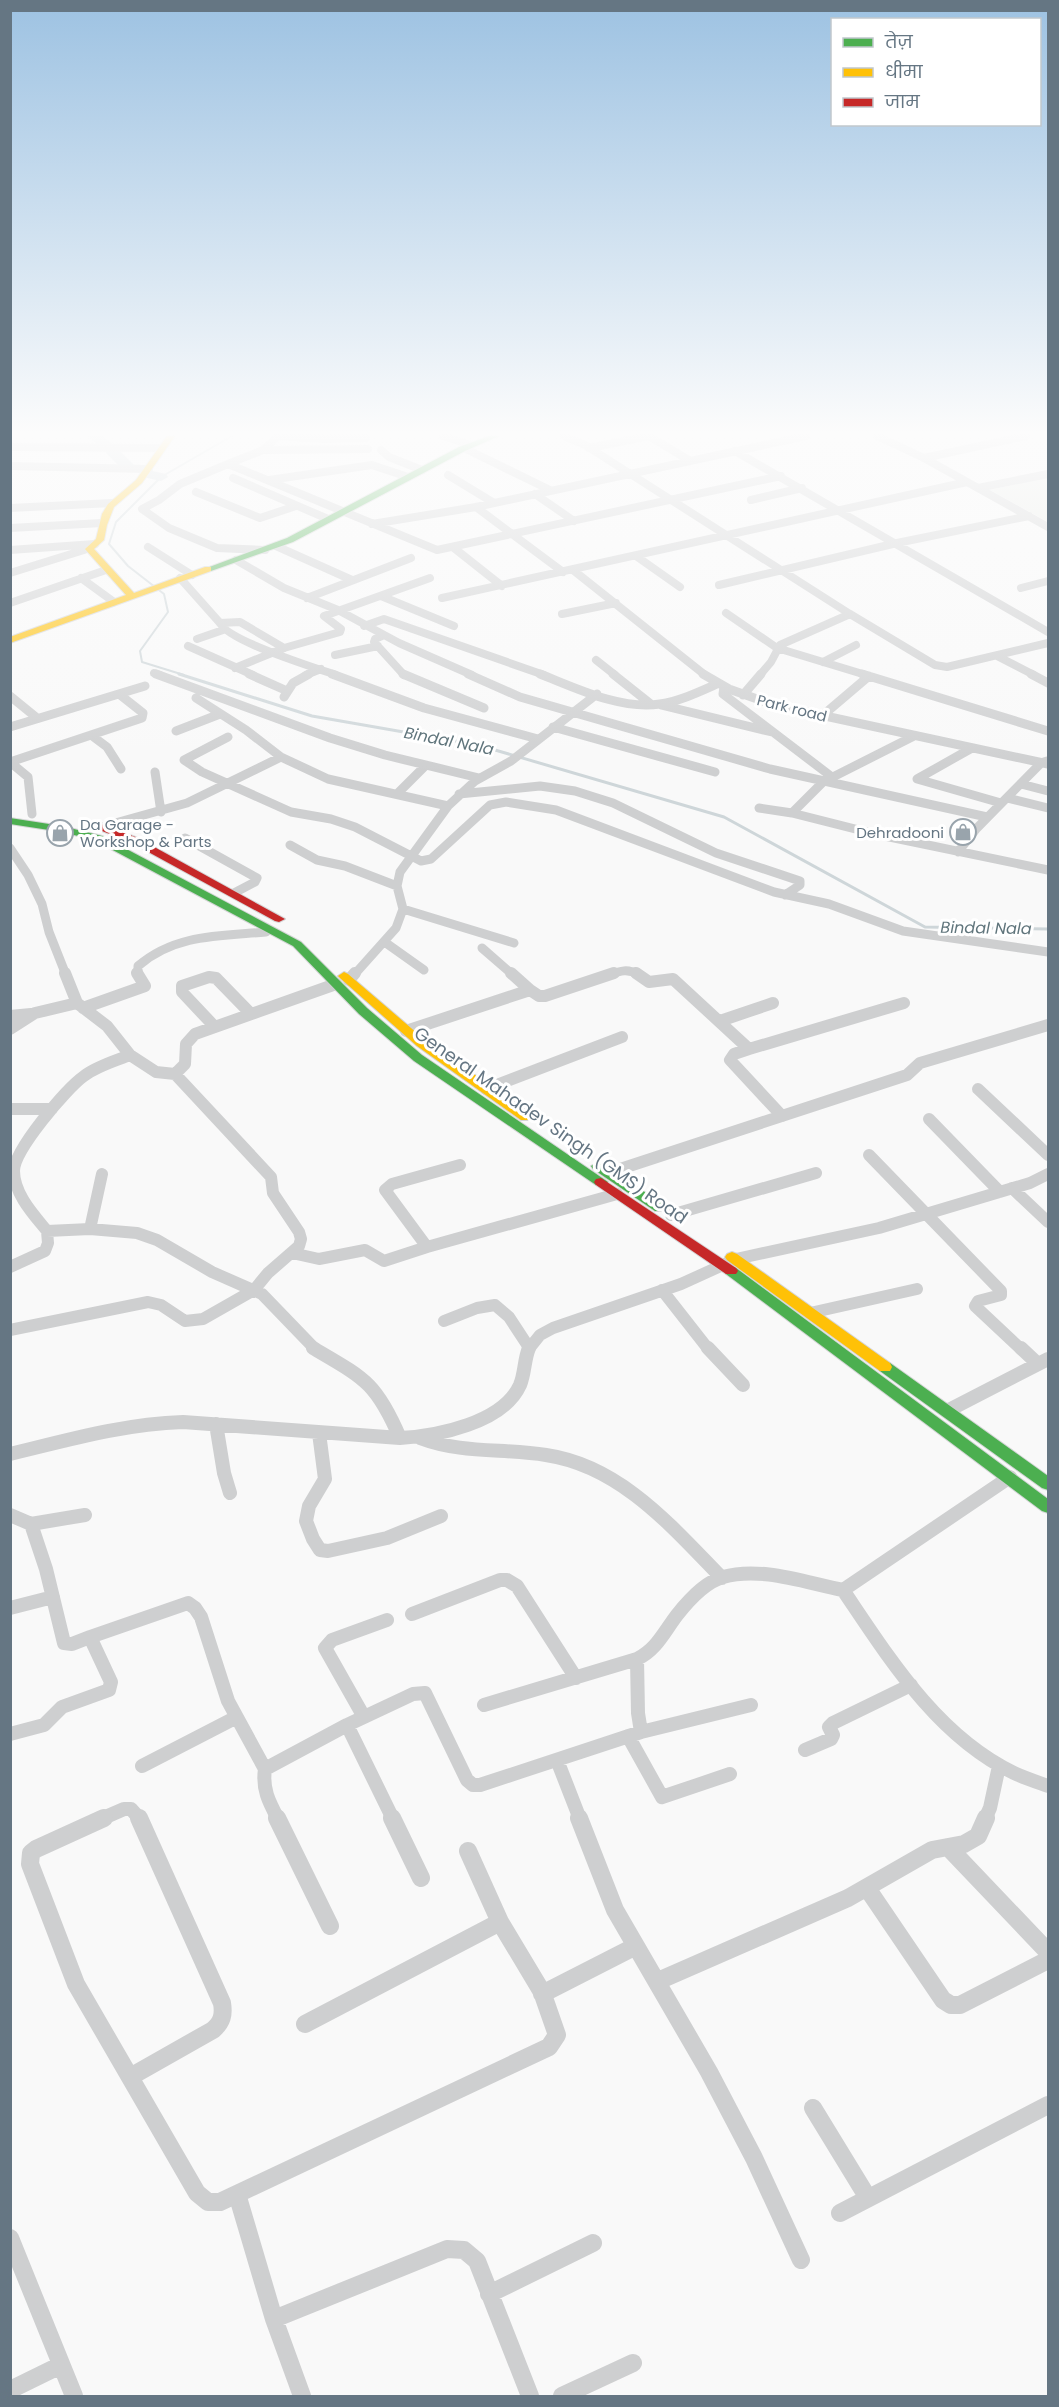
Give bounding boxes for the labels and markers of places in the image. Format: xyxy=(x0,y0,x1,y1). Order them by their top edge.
place label: Da Garage - Workshop & Parts xyxy=(80,814,212,852)
shop icon: Dehradooni xyxy=(948,817,978,847)
shop icon: Da Garage - Workshop & Parts xyxy=(45,818,75,848)
place label: Dehradooni xyxy=(856,822,944,843)

